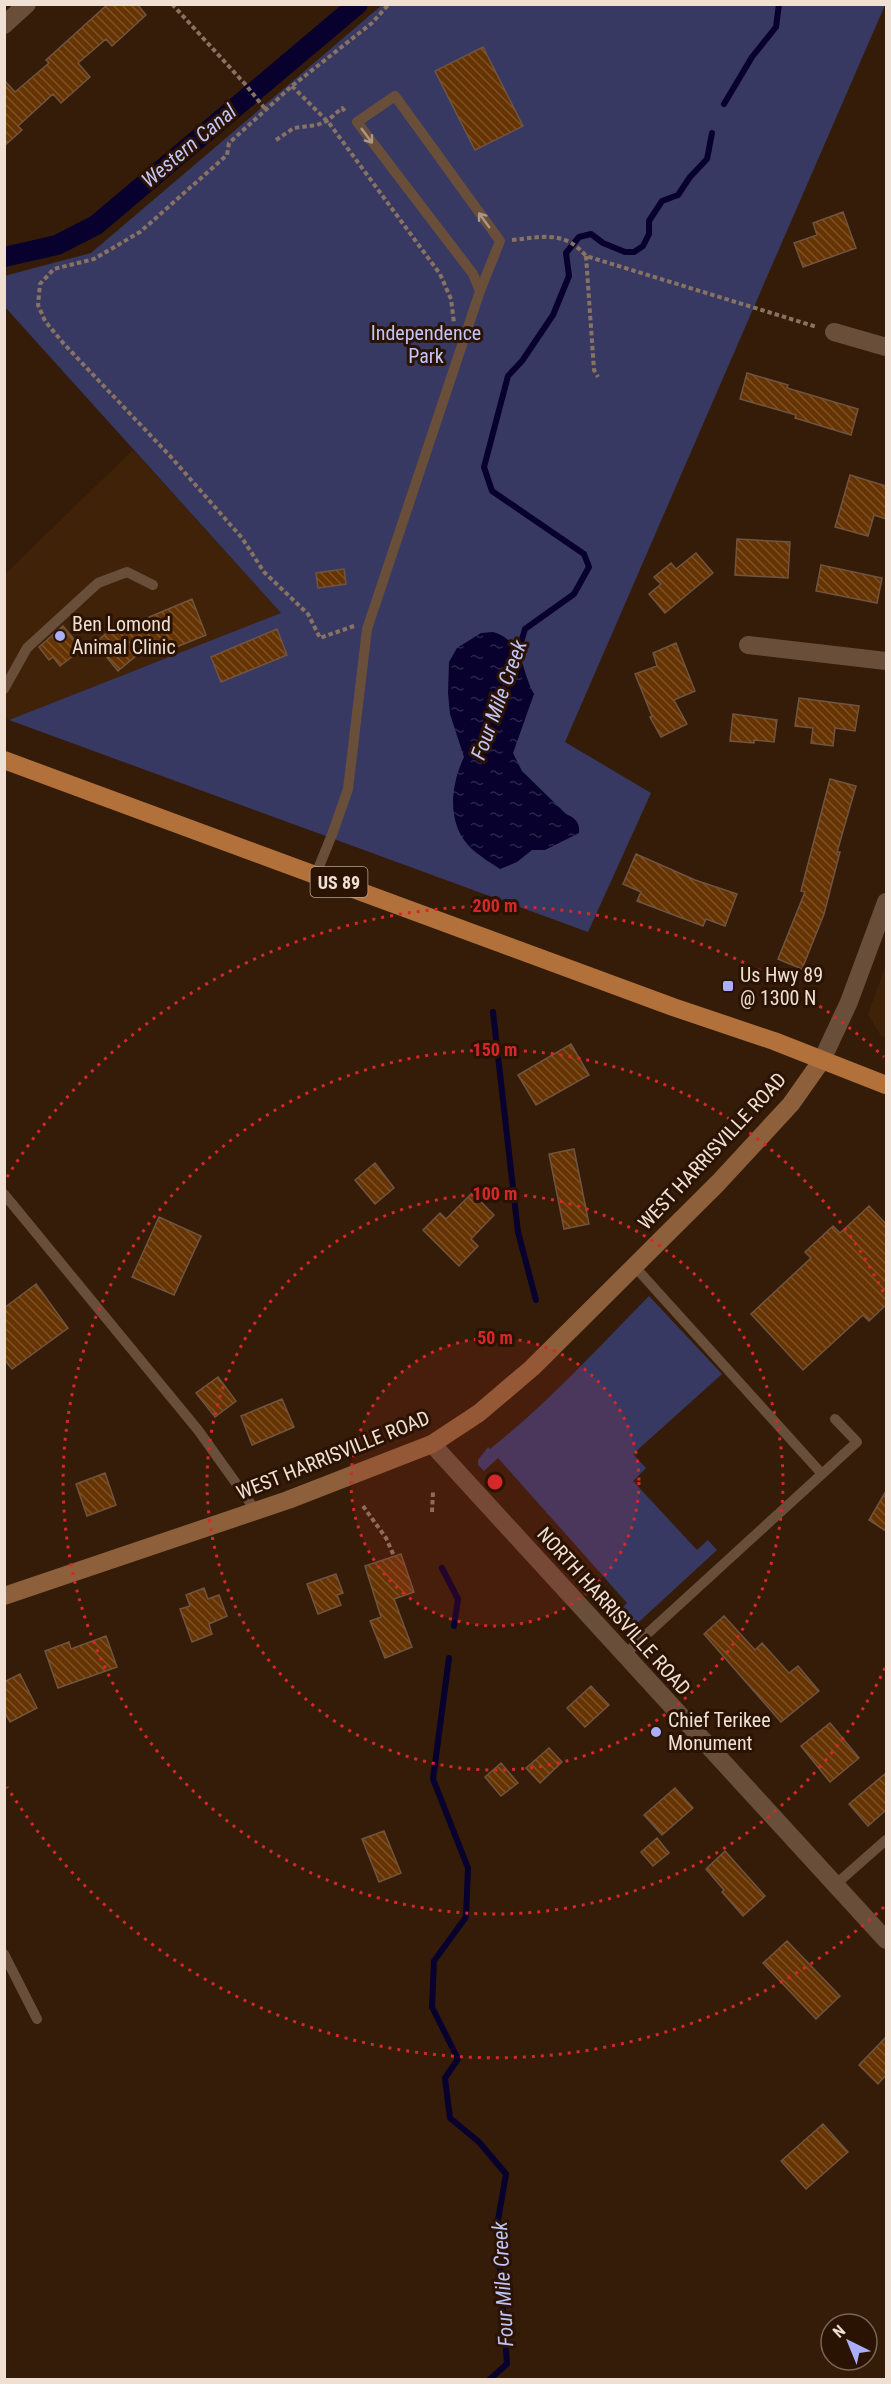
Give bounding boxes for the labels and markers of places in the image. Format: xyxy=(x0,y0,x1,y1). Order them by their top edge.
place label: Ben Lomond Animal Clinic xyxy=(72,612,176,659)
marker: Ben Lomond Animal Clinic xyxy=(53,629,67,643)
place label: Us Hwy 89 @ 1300 N xyxy=(740,963,823,1010)
marker: Us Hwy 89 @ 1300 N xyxy=(721,979,735,993)
centre of rings xyxy=(485,1472,505,1492)
place label: Chief Terikee Monument xyxy=(668,1708,771,1755)
marker: Chief Terikee Monument xyxy=(649,1725,663,1739)

